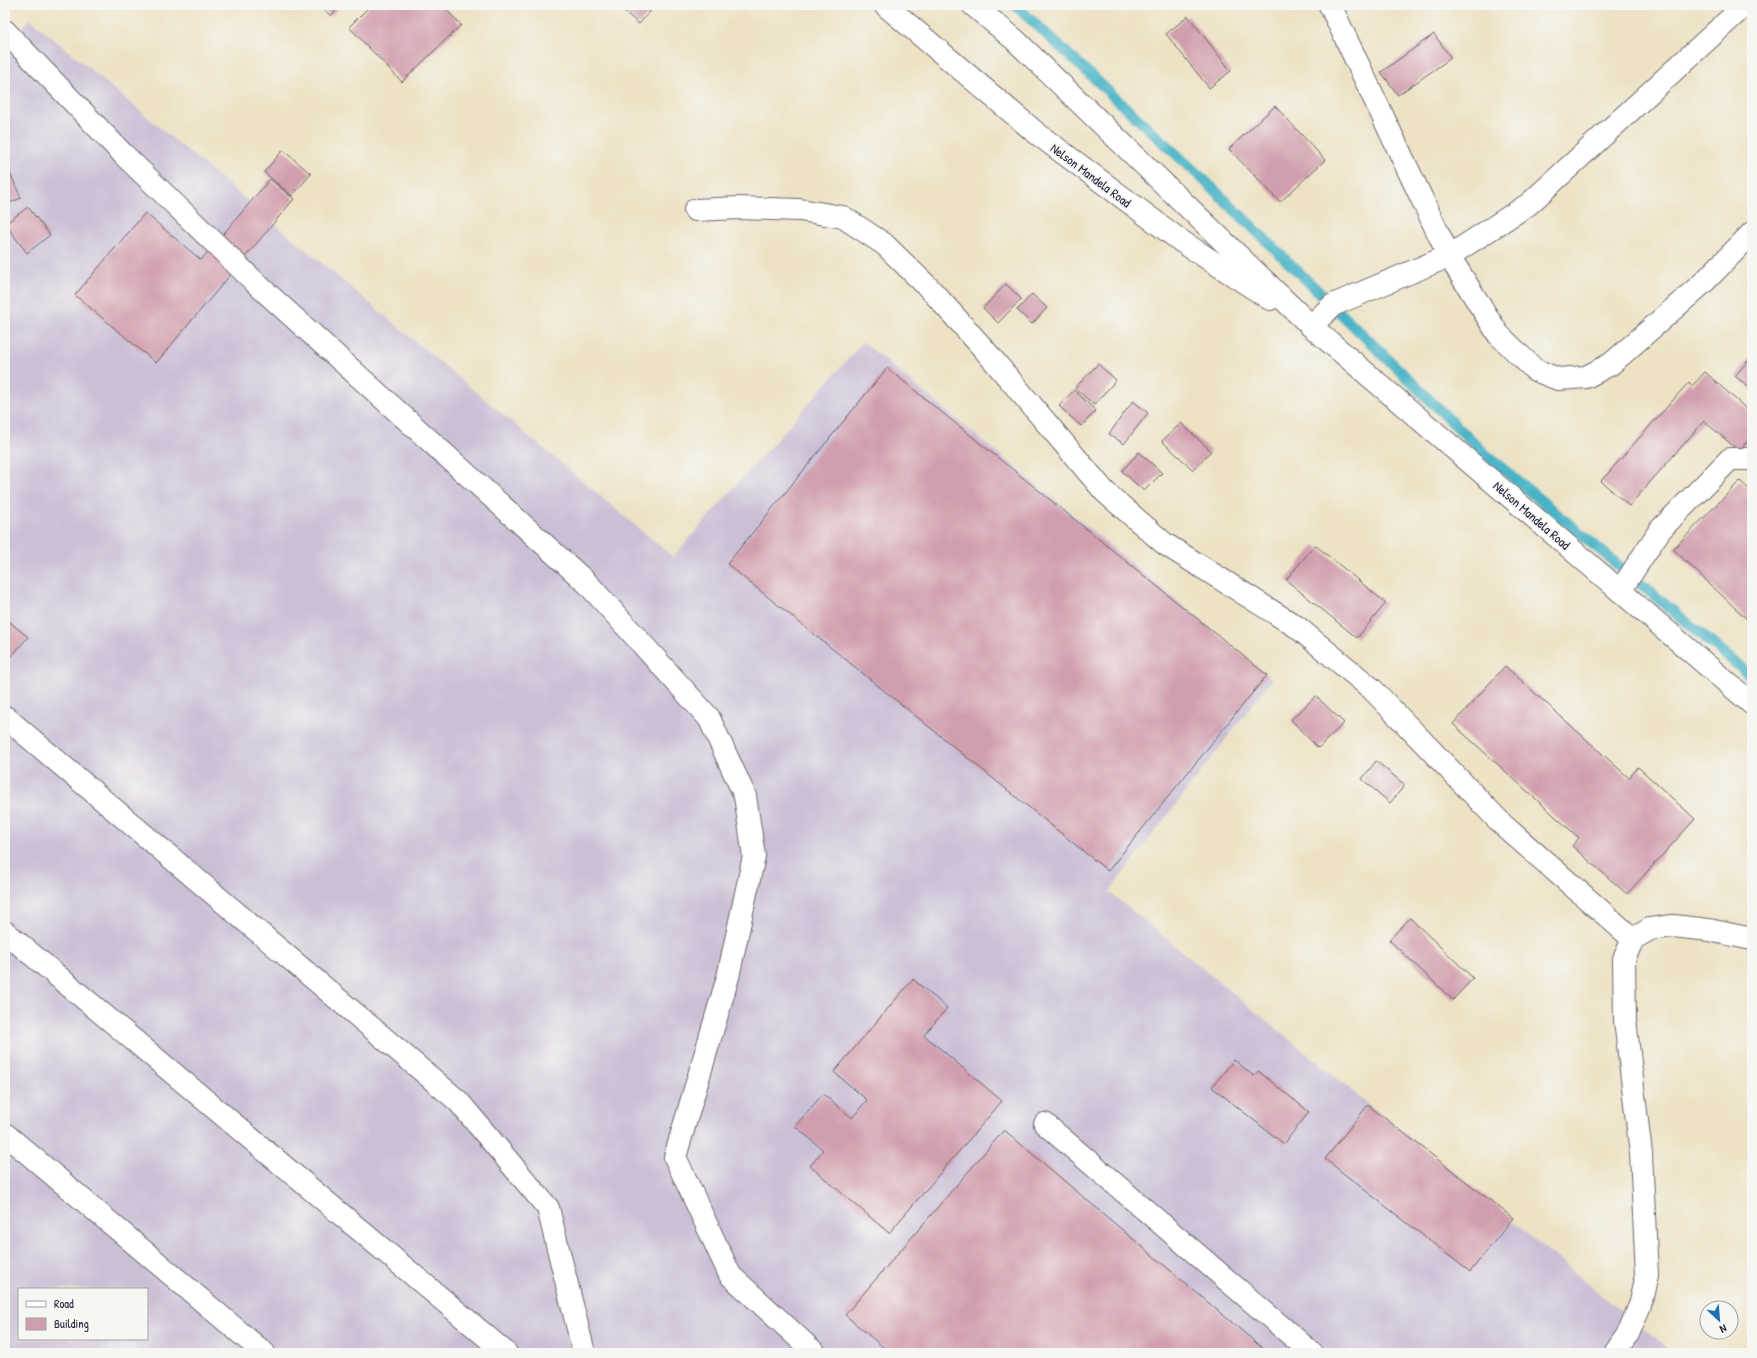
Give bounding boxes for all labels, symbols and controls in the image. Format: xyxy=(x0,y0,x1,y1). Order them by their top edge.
street label: Nelson Mandela Road xyxy=(1047,139,1135,211)
street label: Nelson Mandela Road xyxy=(1490,477,1574,553)
legend xyxy=(18,1288,148,1340)
text: Road xyxy=(54,1295,74,1312)
north arrow xyxy=(1699,1300,1739,1340)
text: Building xyxy=(54,1315,89,1332)
text: N xyxy=(1718,1321,1729,1337)

